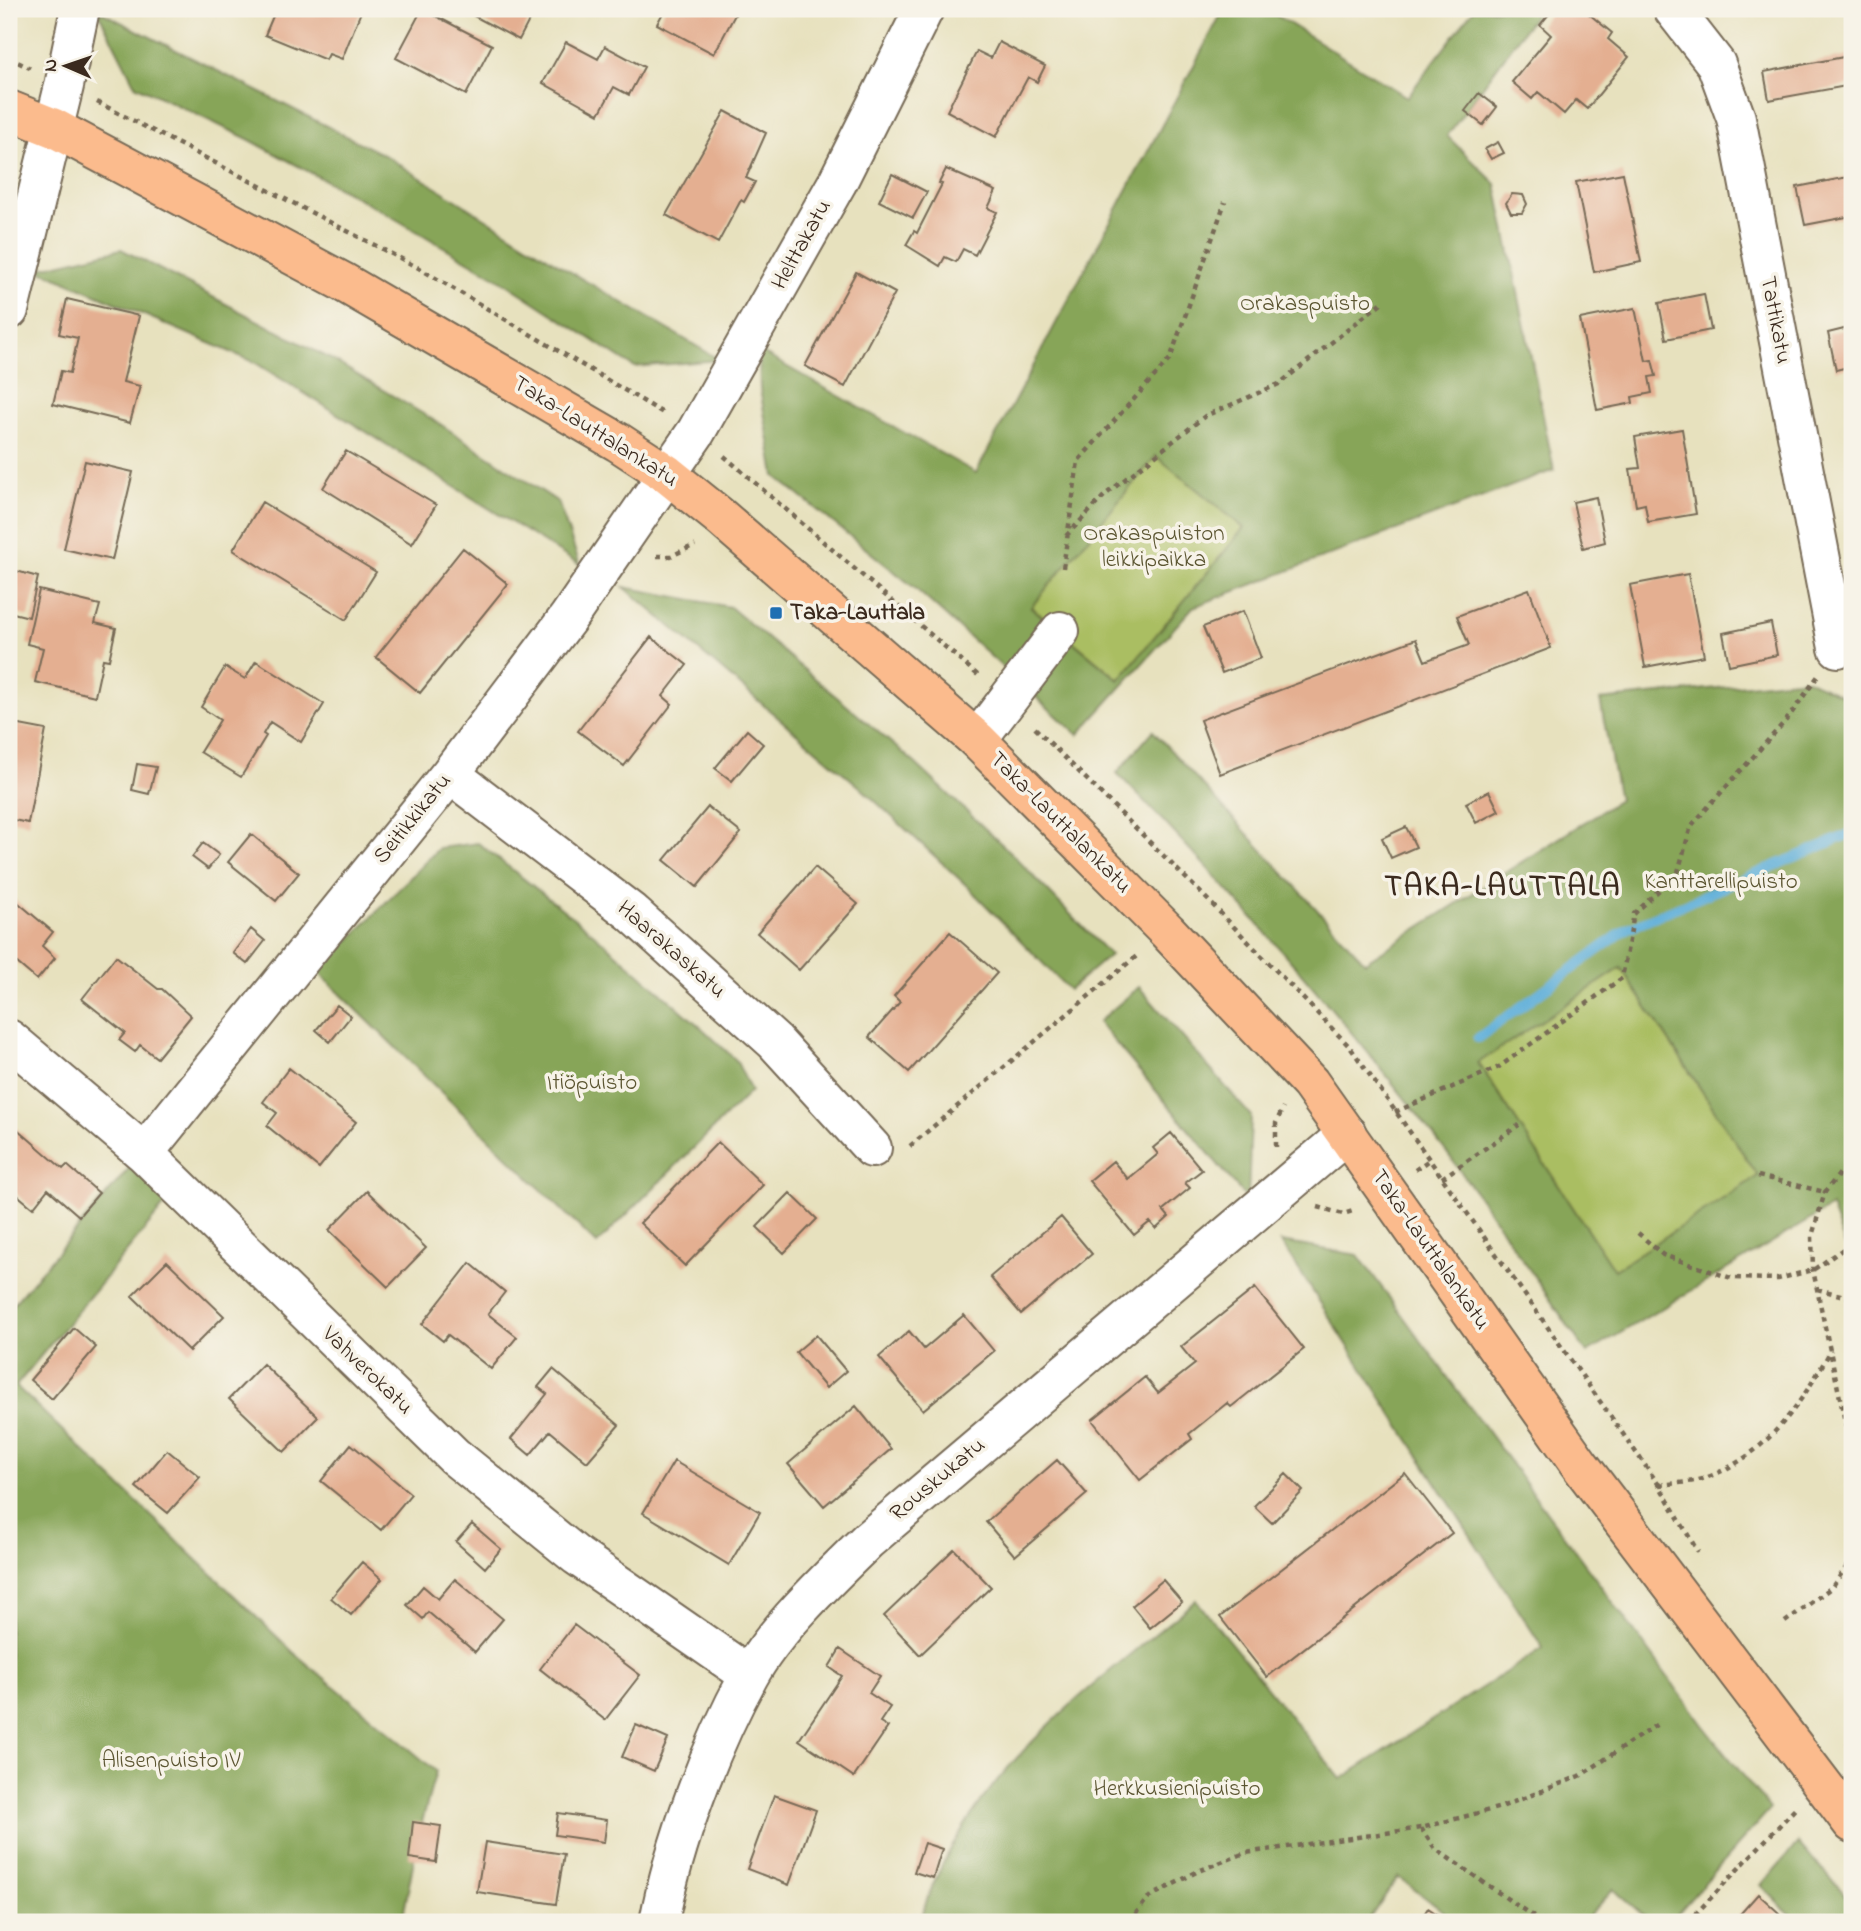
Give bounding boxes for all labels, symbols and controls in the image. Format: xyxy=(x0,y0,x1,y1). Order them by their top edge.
north arrow xyxy=(32,32,102,102)
text: N xyxy=(38,58,65,72)
street label: Helttakatu xyxy=(764,194,840,296)
street label: Tattikatu xyxy=(1750,273,1800,367)
park label: Orakaspuisto xyxy=(1240,288,1370,321)
street label: Taka-Lauttalankatu xyxy=(506,368,684,496)
park label: Orakaspuiston leikkipaikka xyxy=(1083,518,1225,577)
place label: Taka-Lauttala xyxy=(790,597,925,630)
marker: Taka-Lauttala xyxy=(768,605,784,621)
street label: Taka-Lauttalankatu xyxy=(981,744,1139,902)
street label: Seitikkikatu xyxy=(366,766,460,872)
district label: TAKA-LAUTTALA xyxy=(1385,866,1621,910)
park label: Kanttarellipuisto xyxy=(1644,866,1798,899)
street label: Haarakaskatu xyxy=(609,893,733,1007)
park label: Itiöpuisto xyxy=(547,1067,637,1100)
street label: Taka-Lauttalankatu xyxy=(1362,1163,1498,1337)
street label: Vahverokatu xyxy=(313,1318,420,1423)
street label: Rouskukatu xyxy=(883,1430,993,1530)
park label: Alisenpuisto IV xyxy=(102,1745,240,1778)
park label: Herkkusienipuisto xyxy=(1094,1773,1260,1806)

